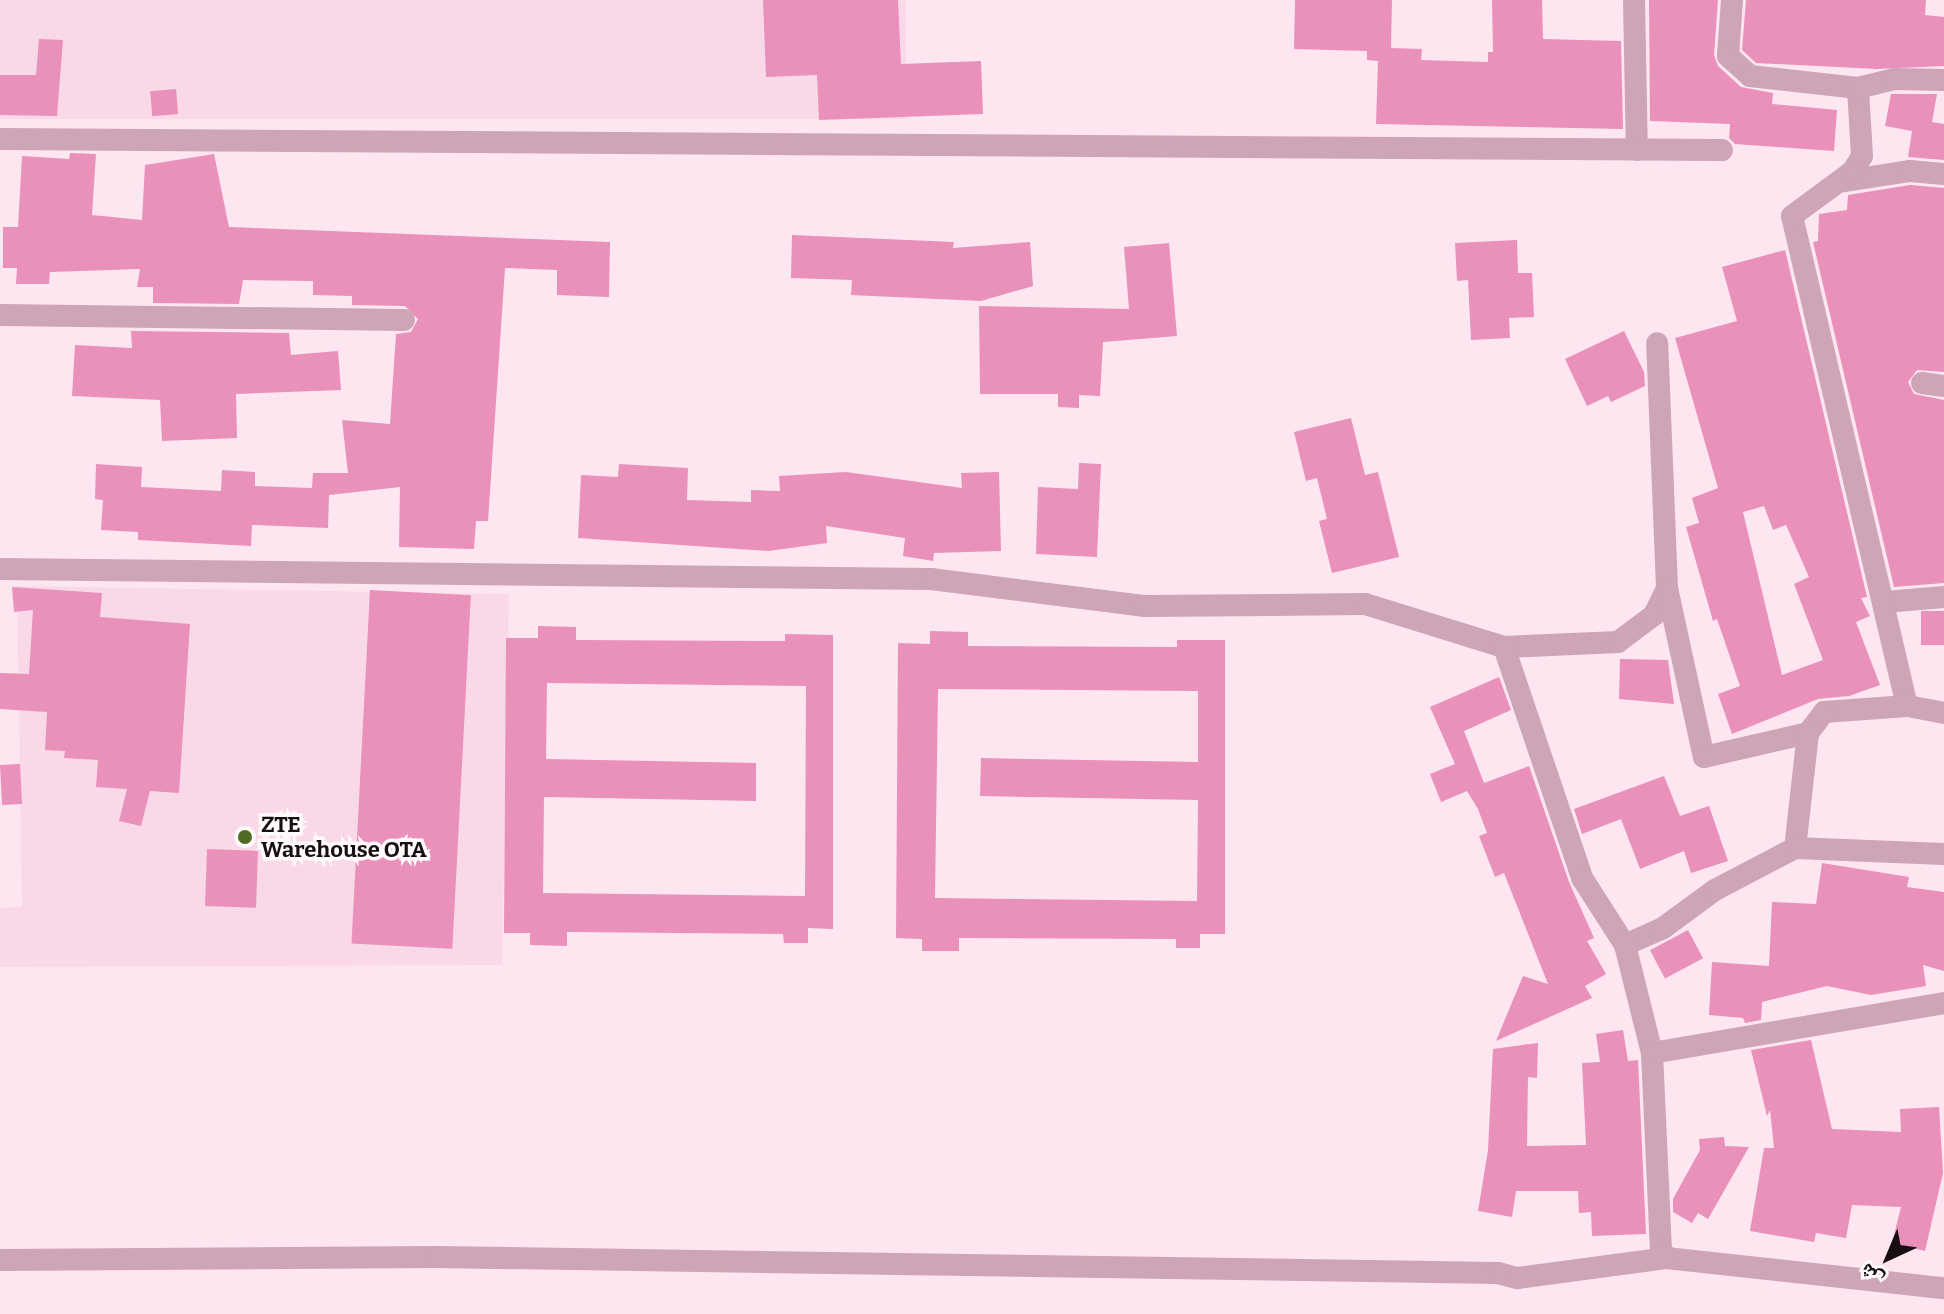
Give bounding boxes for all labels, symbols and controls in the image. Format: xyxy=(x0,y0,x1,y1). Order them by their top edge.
place label: ZTE Warehouse OTA xyxy=(261,811,427,862)
marker: ZTE Warehouse OTA xyxy=(236,828,254,846)
north arrow xyxy=(1848,1218,1928,1298)
text: ش xyxy=(1853,1258,1889,1293)

